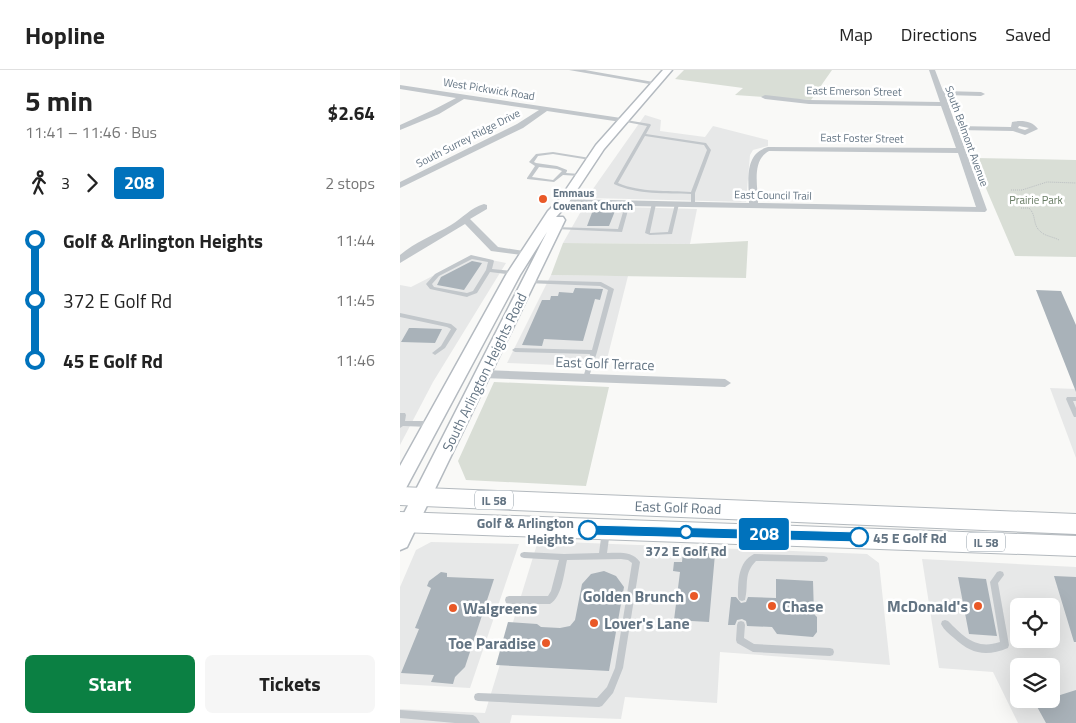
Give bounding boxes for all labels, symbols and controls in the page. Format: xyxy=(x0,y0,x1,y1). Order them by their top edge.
text: Hopline xyxy=(25,17,105,53)
text: Map xyxy=(839,21,873,48)
text: Directions xyxy=(901,21,977,48)
text: Saved xyxy=(1005,21,1051,48)
street label: West Pickwick Road xyxy=(442,74,536,104)
text: 5 min xyxy=(25,79,93,122)
street label: East Emerson Street xyxy=(806,82,902,100)
street label: South Belmont Avenue xyxy=(941,83,993,189)
text: $2.64 xyxy=(328,98,375,127)
street label: South Surrey Ridge Drive xyxy=(413,105,523,171)
text: 11:41 – 11:46 · Bus xyxy=(25,120,157,144)
street label: East Foster Street xyxy=(820,129,904,147)
icon: walk xyxy=(25,169,53,197)
icon: forward xyxy=(78,169,106,197)
text: 208 xyxy=(124,169,154,196)
text: 3 xyxy=(61,171,70,195)
text: 2 stops xyxy=(325,171,375,195)
place label: Emmaus Covenant Church xyxy=(553,185,633,214)
street label: East Council Trail xyxy=(734,186,812,204)
park label: Prairie Park xyxy=(1009,192,1063,208)
marker: Emmaus Covenant Church xyxy=(537,193,549,205)
text: Golf & Arlington Heights xyxy=(63,226,263,255)
text: 11:44 xyxy=(336,228,375,252)
text: 372 E Golf Rd xyxy=(63,286,172,315)
text: 11:45 xyxy=(336,288,375,312)
street label: South Arlington Heights Road xyxy=(436,289,532,455)
text: 45 E Golf Rd xyxy=(63,346,163,375)
text: 11:46 xyxy=(336,348,375,372)
street label: East Golf Terrace xyxy=(555,351,655,375)
road number: IL 58 xyxy=(475,490,513,510)
street label: East Golf Road xyxy=(634,495,722,519)
place label: Golf & Arlington Heights xyxy=(477,512,574,549)
line badge: 208 xyxy=(735,518,793,550)
marker: Golf & Arlington Heights xyxy=(578,520,598,540)
text: 208 xyxy=(749,520,779,547)
marker: 372 E Golf Rd xyxy=(679,525,693,539)
marker: 45 E Golf Rd xyxy=(849,527,869,547)
place label: 45 E Golf Rd xyxy=(873,527,947,548)
road number: IL 58 xyxy=(967,532,1005,552)
place label: 372 E Golf Rd xyxy=(645,540,727,561)
place label: Golden Brunch xyxy=(583,584,684,608)
marker: Golden Brunch xyxy=(688,590,700,602)
place label: Chase xyxy=(782,594,823,618)
place label: McDonald's xyxy=(887,594,968,618)
place label: Walgreens xyxy=(463,596,537,620)
map controls xyxy=(1010,598,1060,708)
button: locate xyxy=(1010,598,1060,648)
marker: Chase xyxy=(766,600,778,612)
marker: McDonald's xyxy=(972,600,984,612)
marker: Walgreens xyxy=(447,602,459,614)
place label: Lover's Lane xyxy=(604,611,690,635)
marker: Lover's Lane xyxy=(588,617,600,629)
place label: Toe Paradise xyxy=(448,631,536,655)
marker: Toe Paradise xyxy=(540,637,552,649)
button: Start xyxy=(25,655,195,713)
button: Tickets xyxy=(205,655,375,713)
button: layers xyxy=(1010,658,1060,708)

